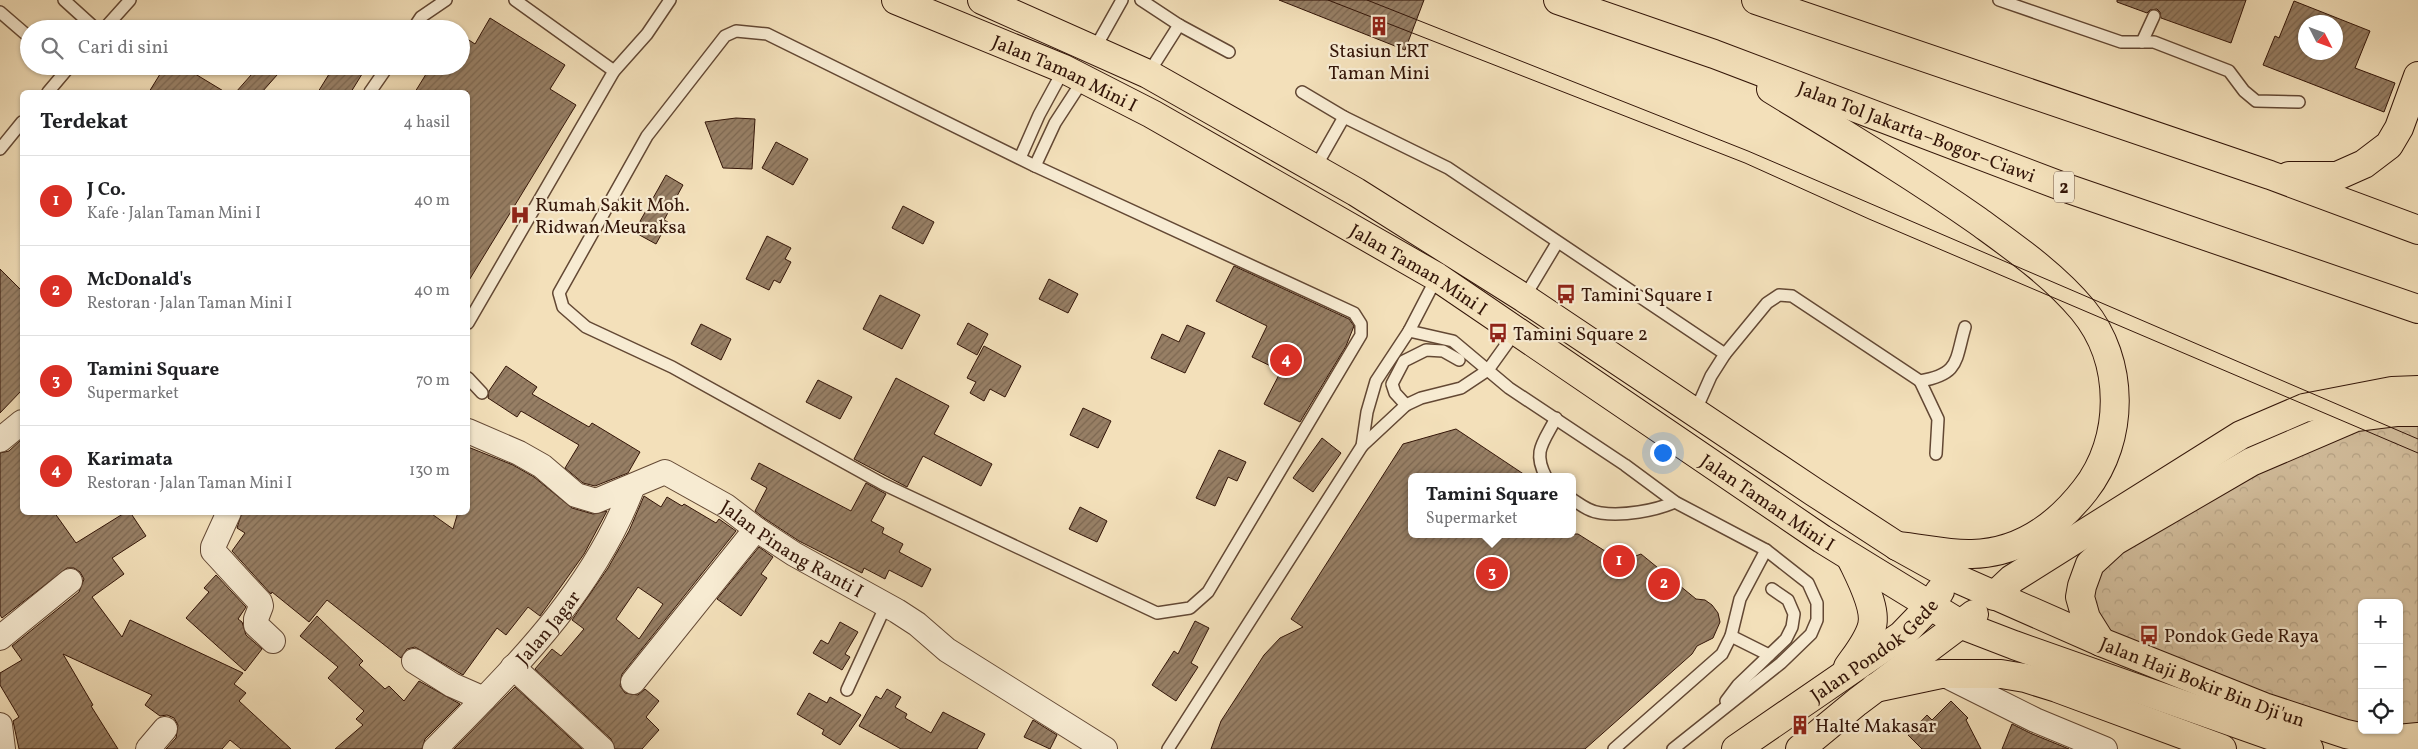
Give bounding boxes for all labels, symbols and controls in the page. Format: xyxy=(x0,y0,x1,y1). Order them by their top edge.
building icon: Stasiun LRT Taman Mini xyxy=(1368,15,1390,37)
north arrow xyxy=(2298,15,2343,60)
search box xyxy=(20,20,470,75)
street label: Jalan Taman Mini I xyxy=(988,30,1141,119)
icon: search xyxy=(38,34,66,62)
text: Cari di sini xyxy=(78,35,169,61)
place label: Stasiun LRT Taman Mini xyxy=(1328,39,1430,87)
street label: Jalan Tol Jakarta–Bogor–Ciawi xyxy=(1793,76,2039,190)
text: Terdekat xyxy=(40,108,128,137)
text: 4 hasil xyxy=(403,112,450,134)
road number: 2 xyxy=(2054,172,2074,202)
text: J Co. xyxy=(87,177,126,203)
text: 1 xyxy=(53,190,59,212)
text: 40 m xyxy=(414,190,450,212)
place label: Rumah Sakit Moh. Ridwan Meuraksa xyxy=(535,193,690,241)
text: Kafe · Jalan Taman Mini I xyxy=(87,203,261,225)
hospital icon: Rumah Sakit Moh. Ridwan Meuraksa xyxy=(509,204,531,226)
street label: Jalan Taman Mini I xyxy=(1344,219,1492,323)
text: McDonald's xyxy=(87,267,192,293)
text: 2 xyxy=(52,280,60,302)
text: 40 m xyxy=(414,280,450,302)
bus stop icon: Tamini Square 1 xyxy=(1555,283,1577,305)
place label: Tamini Square 1 xyxy=(1581,283,1713,309)
text: Restoran · Jalan Taman Mini I xyxy=(87,293,292,315)
bus stop icon: Tamini Square 2 xyxy=(1487,322,1509,344)
place label: Tamini Square 2 xyxy=(1513,322,1648,348)
pin: 4 xyxy=(1270,341,1302,379)
text: Tamini Square xyxy=(87,357,219,383)
text: 3 xyxy=(52,370,60,392)
text: 70 m xyxy=(416,370,450,392)
text: Supermarket xyxy=(87,383,179,405)
your location xyxy=(1650,440,1676,466)
text: Karimata xyxy=(87,447,173,473)
street label: Jalan Taman Mini I xyxy=(1694,449,1839,559)
text: 4 xyxy=(51,460,61,482)
text: 130 m xyxy=(409,460,450,482)
text: Restoran · Jalan Taman Mini I xyxy=(87,473,292,495)
popup xyxy=(1408,473,1576,538)
text: Tamini Square xyxy=(1426,482,1558,508)
street label: Jalan Pinang Ranti I xyxy=(715,495,868,605)
text: Supermarket xyxy=(1426,508,1518,530)
pin: 1 xyxy=(1603,542,1635,580)
pin: 3 xyxy=(1476,554,1508,592)
pin: 2 xyxy=(1648,565,1680,603)
street label: Jalan Jagar xyxy=(511,586,587,671)
street label: Jalan Pondok Gede xyxy=(1806,595,1946,709)
map controls xyxy=(2358,599,2403,734)
button: + xyxy=(2358,599,2403,644)
bus stop icon: Pondok Gede Raya xyxy=(2138,624,2160,646)
place label: Pondok Gede Raya xyxy=(2164,624,2319,650)
street label: Jalan Haji Bokir Bin Dji'un xyxy=(2095,632,2308,735)
button: − xyxy=(2358,644,2403,689)
button: locate xyxy=(2358,689,2403,734)
building icon: Halte Makasar xyxy=(1789,714,1811,736)
place label: Halte Makasar xyxy=(1815,714,1936,740)

